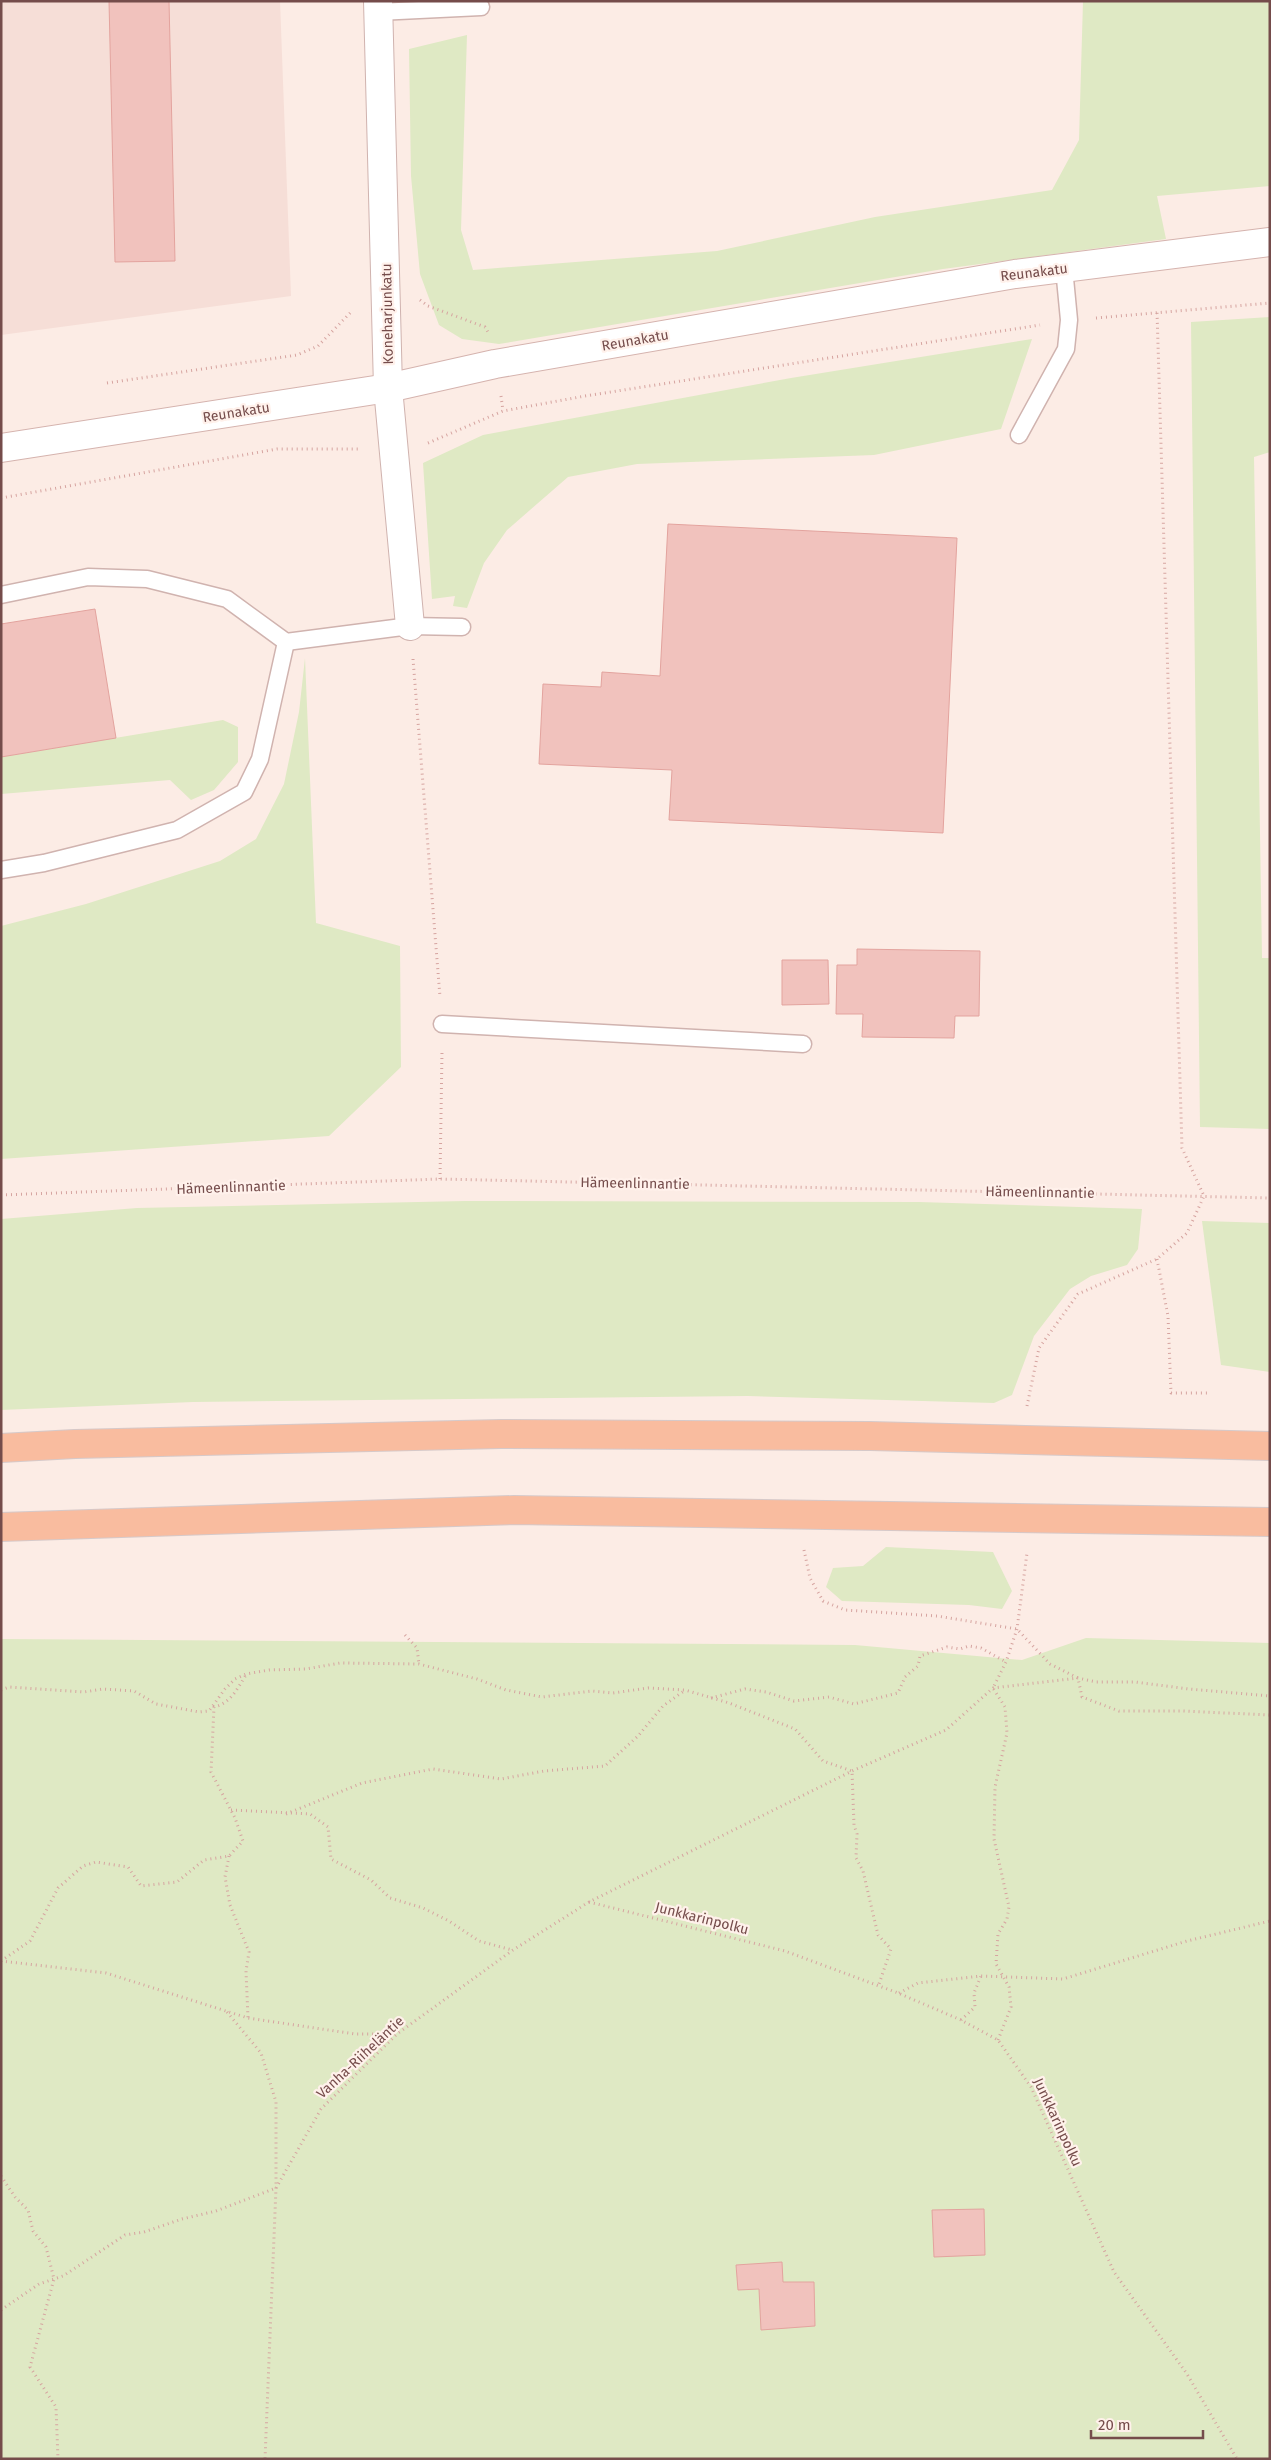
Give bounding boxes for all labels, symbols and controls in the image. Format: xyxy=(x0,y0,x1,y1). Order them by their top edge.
street label: Reunakatu xyxy=(999,260,1069,285)
street label: Koneharjunkatu xyxy=(378,263,397,365)
street label: Reunakatu xyxy=(600,326,670,355)
street label: Reunakatu xyxy=(201,399,271,426)
street label: Hämeenlinnantie xyxy=(580,1174,690,1193)
street label: Hämeenlinnantie xyxy=(176,1177,286,1198)
street label: Hämeenlinnantie xyxy=(985,1183,1095,1202)
street label: Junkkarinpolku xyxy=(653,1899,750,1938)
street label: Vanha-Riiheläntie xyxy=(313,2013,407,2102)
street label: Junkkarinpolku xyxy=(1030,2075,1085,2169)
scale bar xyxy=(1091,2408,1204,2440)
text: 20 m xyxy=(1098,2416,1131,2434)

